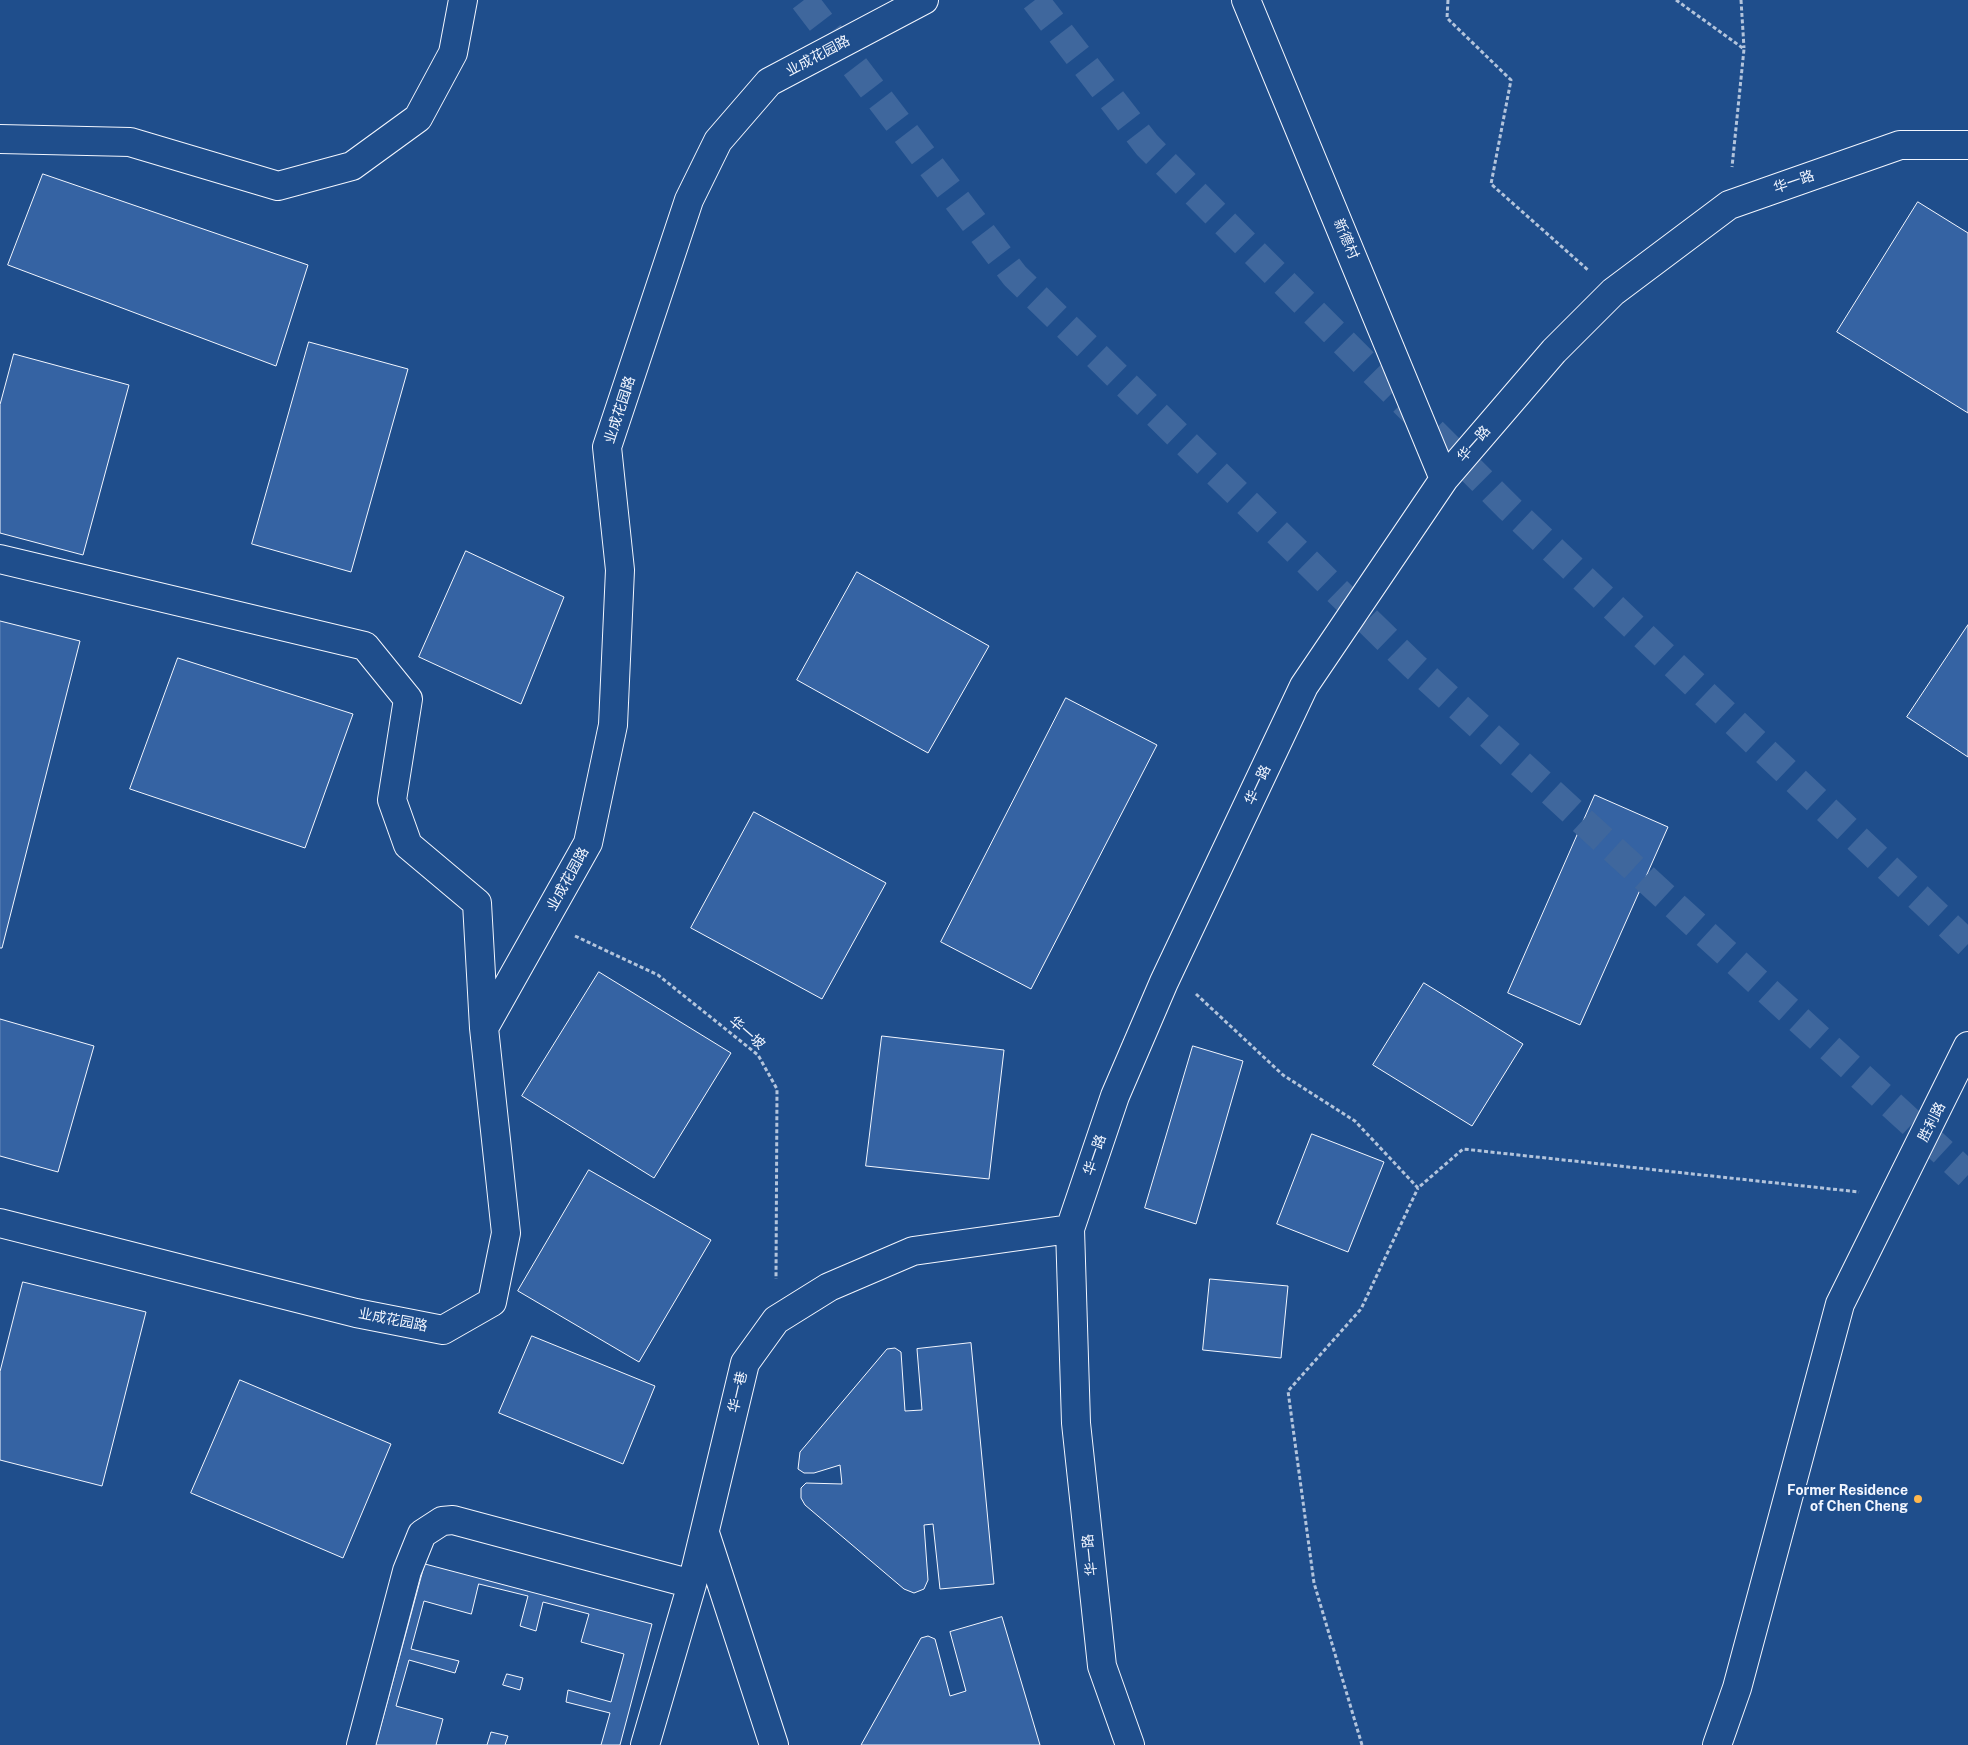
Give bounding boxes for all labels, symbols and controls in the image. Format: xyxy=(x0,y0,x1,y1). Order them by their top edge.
street label: 业成花园路 xyxy=(783,32,853,80)
street label: 华一路 xyxy=(1771,167,1817,197)
street label: 新德村 xyxy=(1330,216,1362,262)
street label: 业成花园路 xyxy=(601,374,639,446)
street label: 华一路 xyxy=(1454,423,1494,465)
street label: 华一路 xyxy=(1242,762,1274,808)
street label: 业成花园路 xyxy=(544,844,592,914)
street label: 华一坡 xyxy=(726,1013,768,1053)
street label: 胜利路 xyxy=(1915,1099,1949,1145)
street label: 华一路 xyxy=(1080,1132,1110,1178)
street label: 业成花园路 xyxy=(357,1305,429,1335)
street label: 华一巷 xyxy=(725,1370,751,1414)
place label: Former Residence of Chen Cheng xyxy=(1787,1483,1908,1515)
marker: Former Residence of Chen Cheng xyxy=(1912,1493,1924,1505)
street label: 华一路 xyxy=(1079,1533,1101,1577)

